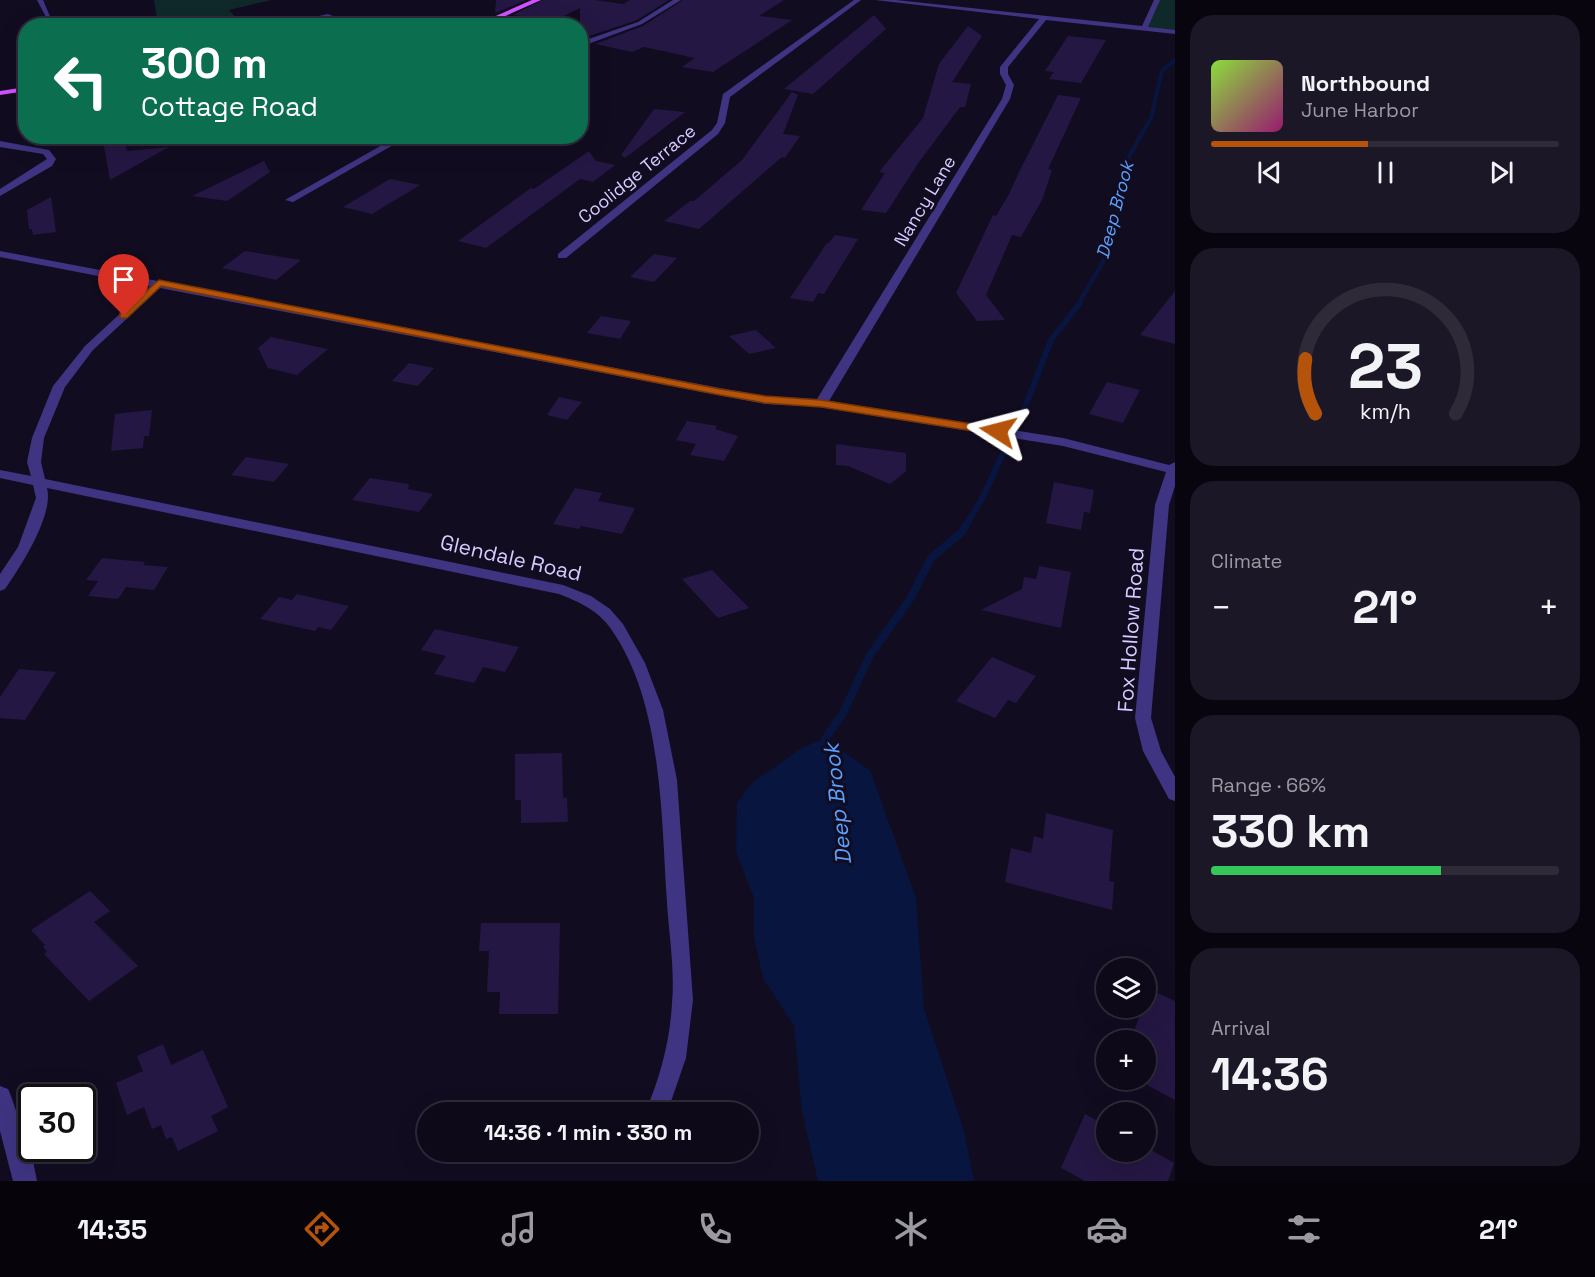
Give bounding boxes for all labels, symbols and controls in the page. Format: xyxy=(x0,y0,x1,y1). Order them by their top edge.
text: 300 m xyxy=(141,37,268,90)
icon: left xyxy=(42,42,120,120)
text: Northbound xyxy=(1301,69,1430,97)
text: Cottage Road xyxy=(141,89,318,124)
text: June Harbor xyxy=(1301,97,1419,123)
street label: Coolidge Terrace xyxy=(573,119,700,228)
street label: Nancy Lane xyxy=(889,151,961,250)
water label: Deep Brook xyxy=(1090,156,1139,261)
icon: previous xyxy=(1253,156,1286,189)
icon: pause xyxy=(1369,156,1402,189)
icon: next xyxy=(1485,156,1518,189)
pin xyxy=(98,254,149,316)
icon: arrive xyxy=(107,263,140,296)
text: 23 xyxy=(1347,327,1422,406)
position arrow xyxy=(966,399,1030,463)
text: km/h xyxy=(1359,399,1411,426)
street label: Glendale Road xyxy=(438,528,585,587)
street label: Fox Hollow Road xyxy=(1111,547,1150,713)
text: Climate xyxy=(1211,548,1282,574)
text: 21° xyxy=(1353,579,1417,636)
text: − xyxy=(1211,587,1231,629)
text: + xyxy=(1539,587,1559,629)
water label: Deep Brook xyxy=(816,740,857,866)
text: Range · 66% xyxy=(1211,772,1326,798)
text: 330 km xyxy=(1211,803,1370,860)
map controls xyxy=(1096,958,1156,1162)
button: layers xyxy=(1096,958,1156,1018)
text: Arrival xyxy=(1211,1015,1270,1041)
button: + xyxy=(1096,1030,1156,1090)
text: 14:36 xyxy=(1211,1046,1329,1103)
speed limit sign: 30 xyxy=(18,1084,96,1162)
button: − xyxy=(1096,1102,1156,1162)
text: 14:36 · 1 min · 330 m xyxy=(484,1118,692,1146)
icon: directions xyxy=(301,1208,343,1250)
icon: music xyxy=(498,1208,540,1250)
icon: phone xyxy=(694,1208,736,1250)
icon: climate xyxy=(890,1208,932,1250)
icon: car xyxy=(1086,1208,1128,1250)
icon: filters xyxy=(1283,1208,1325,1250)
text: 14:35 xyxy=(77,1212,147,1247)
text: 21° xyxy=(1479,1212,1518,1247)

